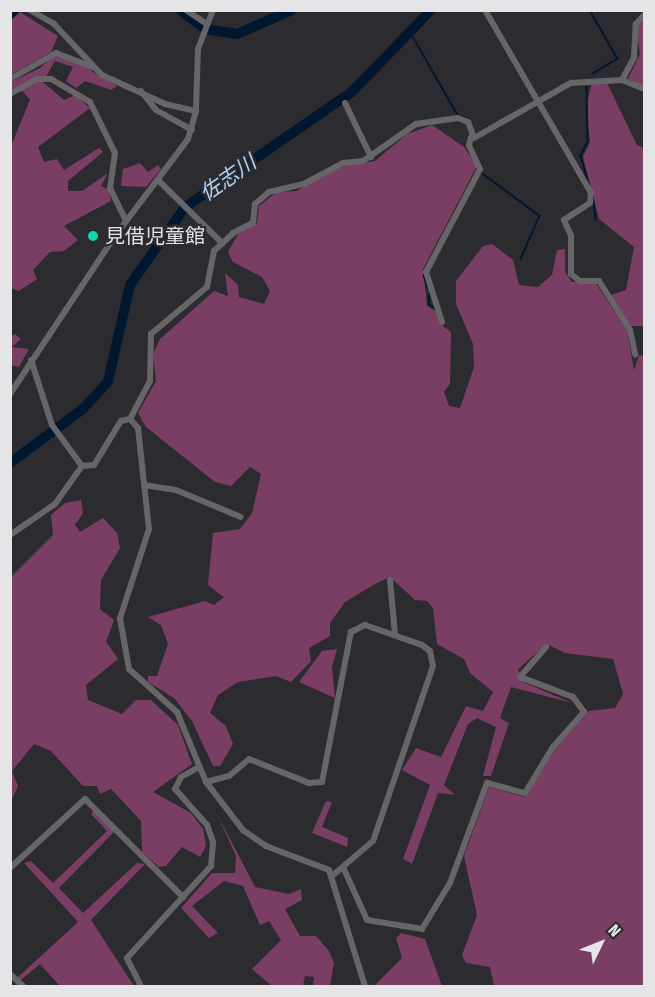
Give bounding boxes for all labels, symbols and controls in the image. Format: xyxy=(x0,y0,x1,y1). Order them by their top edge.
water label: 佐志川 xyxy=(195,150,261,206)
place label: 見借児童館 xyxy=(105,224,205,248)
marker: 見借児童館 xyxy=(86,229,100,243)
north arrow xyxy=(571,913,631,973)
text: N xyxy=(604,920,625,940)

